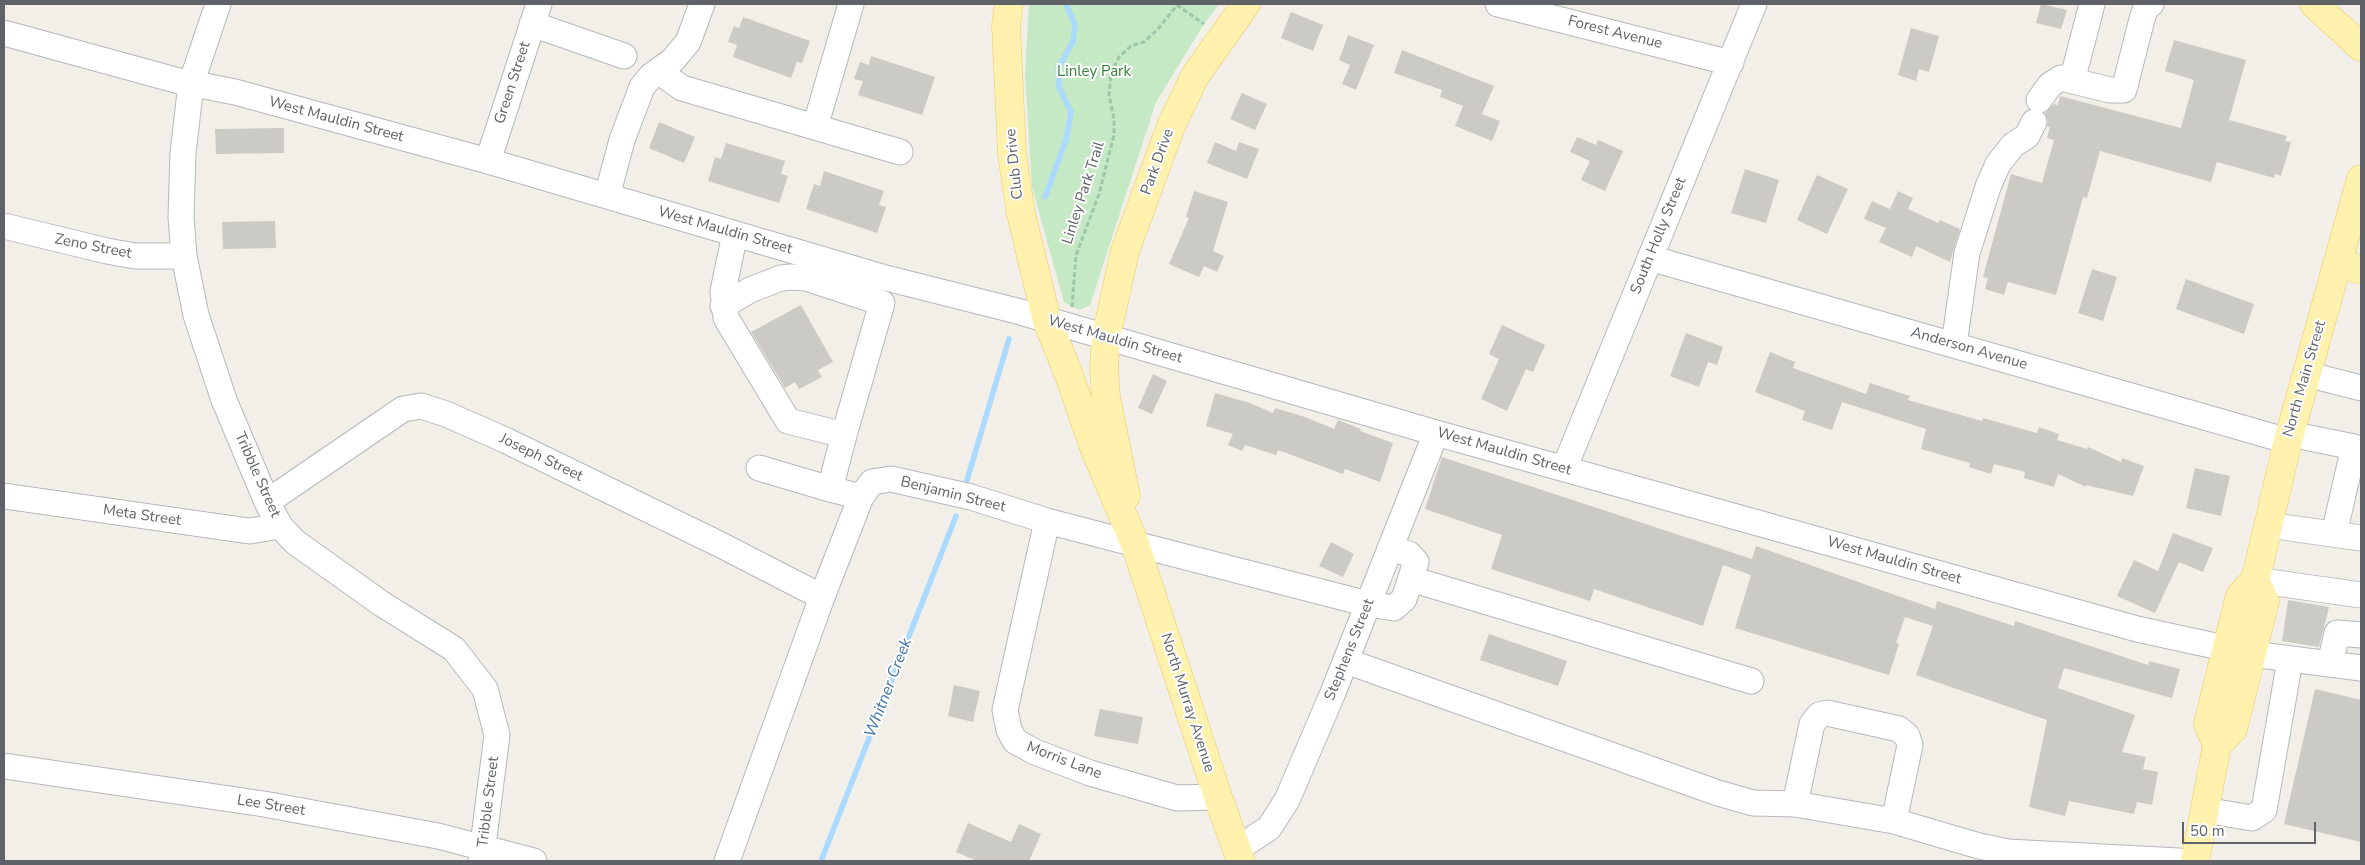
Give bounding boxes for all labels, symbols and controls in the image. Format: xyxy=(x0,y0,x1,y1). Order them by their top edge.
street label: Forest Avenue xyxy=(1566,13,1664,53)
street label: Green Street xyxy=(491,40,535,126)
park label: Linley Park xyxy=(1057,63,1131,81)
street label: West Mauldin Street xyxy=(267,93,405,147)
street label: Park Drive xyxy=(1138,126,1178,198)
street label: Club Drive xyxy=(1002,128,1028,200)
street label: Linley Park Trail xyxy=(1059,139,1109,247)
street label: South Holly Street xyxy=(1627,175,1691,297)
street label: West Mauldin Street xyxy=(656,203,794,259)
street label: Zeno Street xyxy=(53,231,133,263)
street label: West Mauldin Street xyxy=(1046,312,1184,368)
street label: North Main Street xyxy=(2280,319,2330,439)
street label: Anderson Avenue xyxy=(1909,324,2029,374)
street label: West Mauldin Street xyxy=(1435,424,1573,480)
street label: Tribble Street xyxy=(230,430,284,520)
street label: Joseph Street xyxy=(496,430,586,486)
street label: Benjamin Street xyxy=(899,473,1007,517)
street label: Meta Street xyxy=(102,502,182,530)
street label: West Mauldin Street xyxy=(1825,533,1963,589)
street label: Stephens Street xyxy=(1321,597,1379,703)
street label: North Murray Avenue xyxy=(1156,631,1218,775)
water label: Whitner Creek xyxy=(861,636,917,740)
street label: Morris Lane xyxy=(1024,738,1104,784)
street label: Tribble Street xyxy=(475,756,503,848)
street label: Lee Street xyxy=(236,792,306,820)
scale bar xyxy=(2185,812,2319,844)
text: 50 m xyxy=(2190,821,2225,841)

